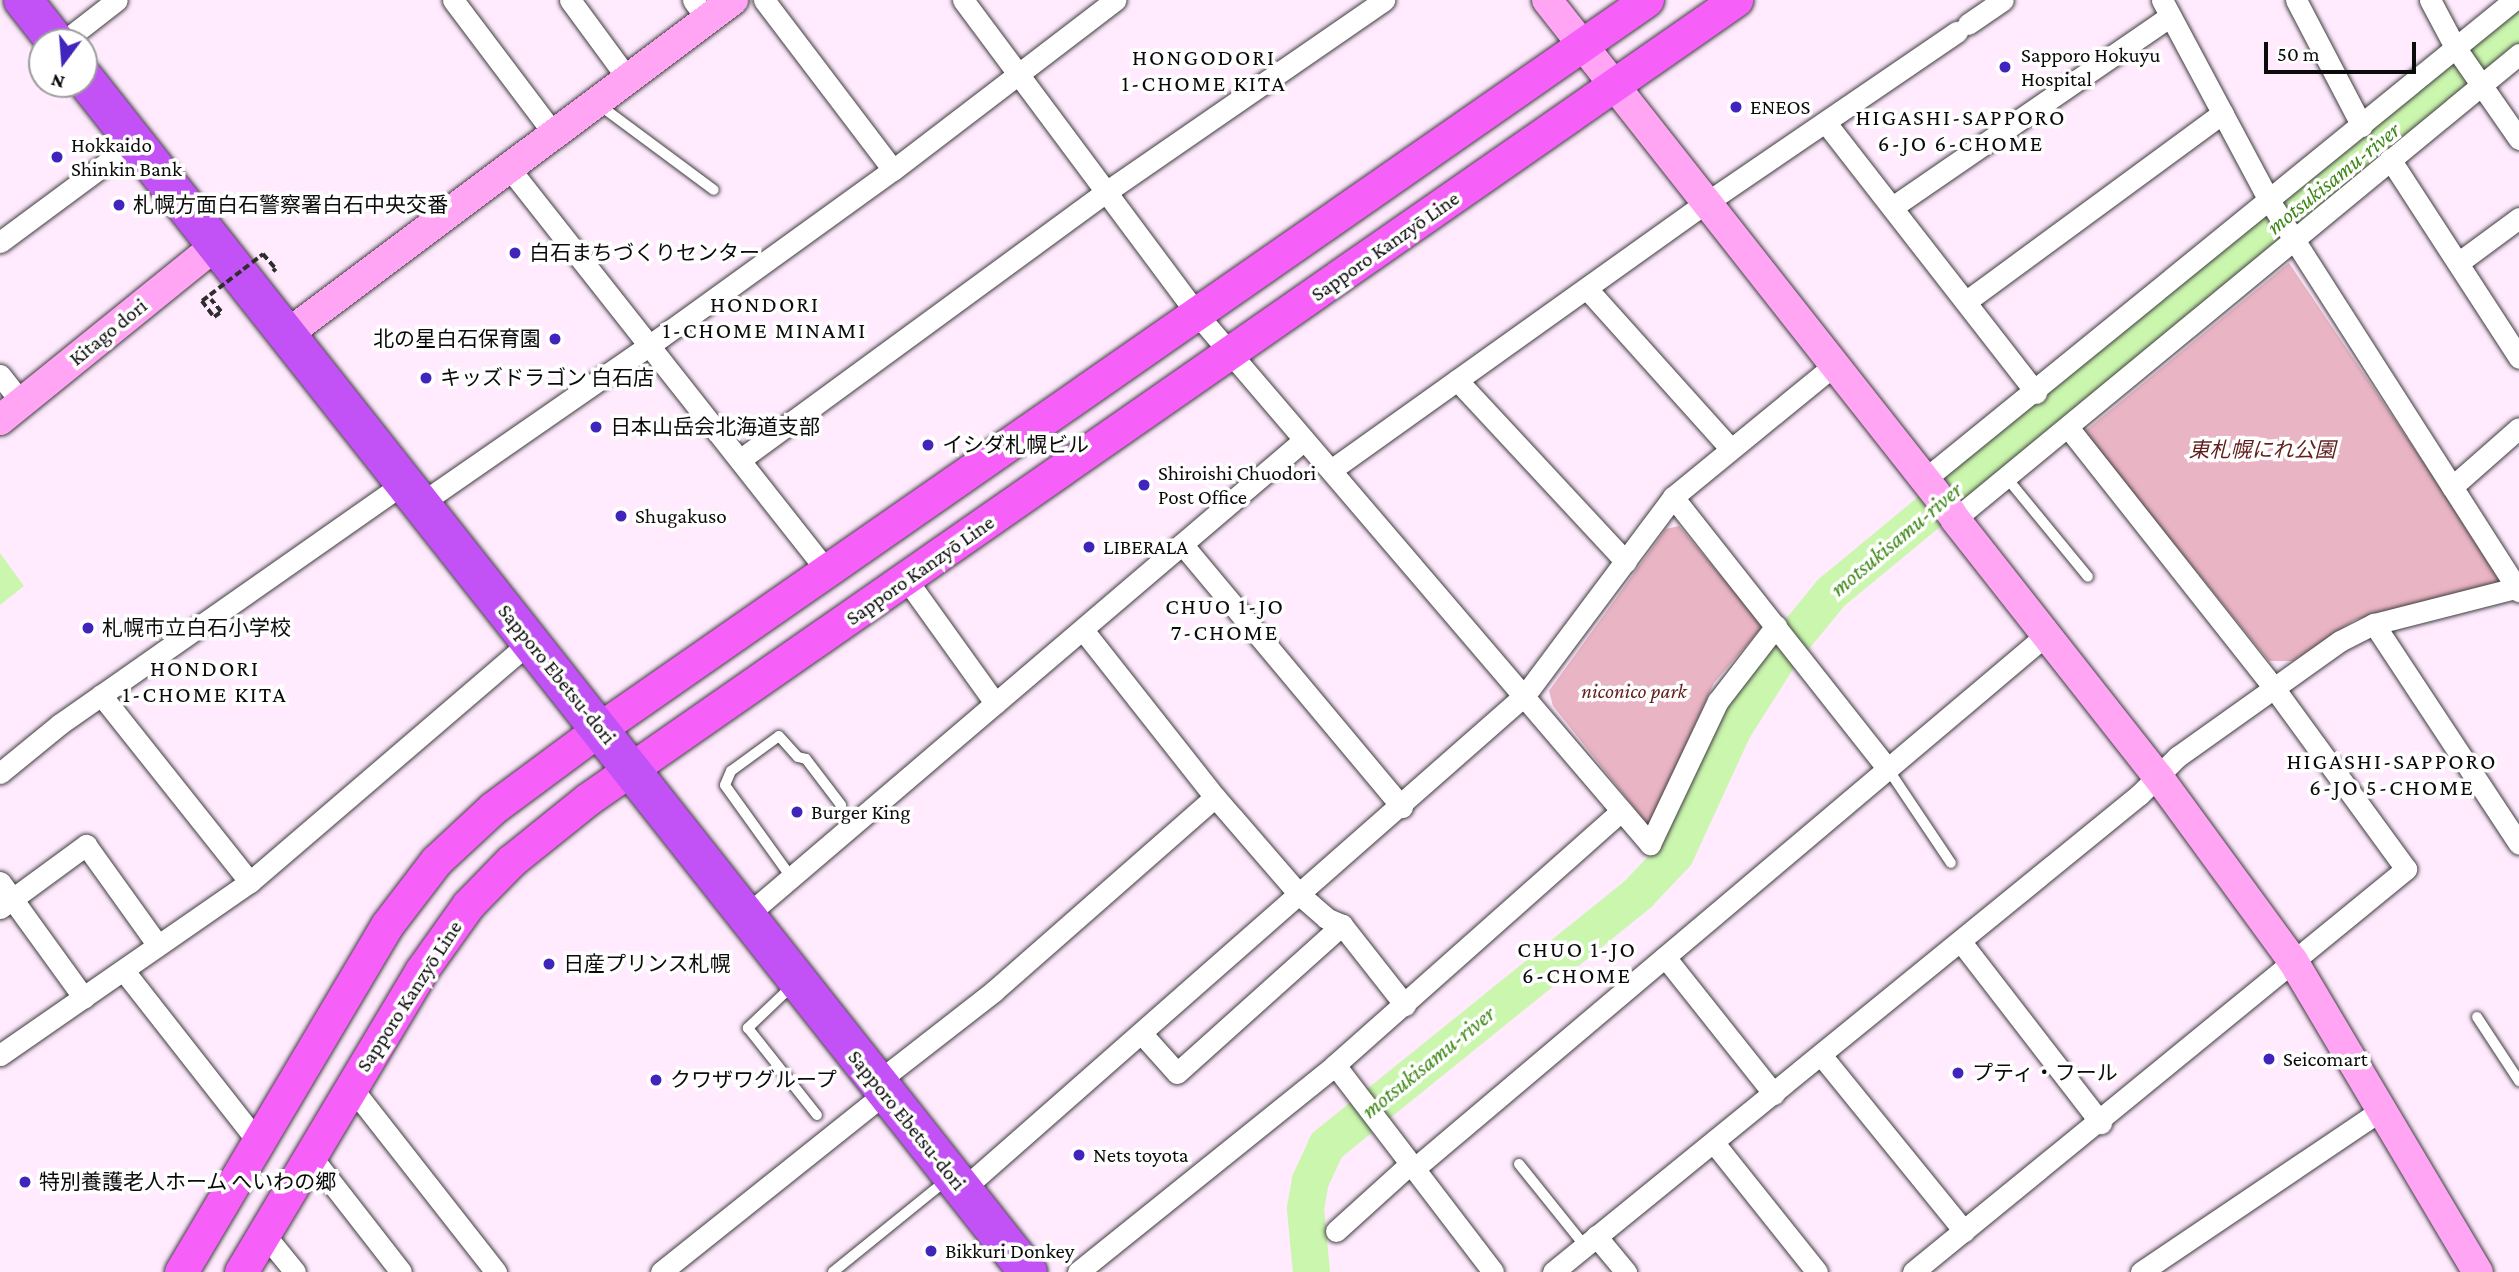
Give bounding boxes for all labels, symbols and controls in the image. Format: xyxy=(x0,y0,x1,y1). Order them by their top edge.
north arrow xyxy=(28,28,98,98)
scale bar xyxy=(2267,28,2419,72)
place label: Sapporo Hokuyu Hospital xyxy=(2021,42,2160,92)
text: 50 m xyxy=(2277,42,2320,66)
district label: HONGODORI 1-CHOME KITA xyxy=(1123,43,1285,97)
marker: Sapporo Hokuyu Hospital xyxy=(1995,57,2015,77)
text: N xyxy=(49,70,67,94)
place label: ENEOS xyxy=(1750,94,1810,120)
marker: ENEOS xyxy=(1728,99,1744,115)
district label: HIGASHI-SAPPORO 6-JO 6-CHOME xyxy=(1857,103,2065,157)
water label: motsukisamu-river xyxy=(2261,116,2405,240)
place label: Hokkaido Shinkin Bank xyxy=(71,132,182,182)
marker: Hokkaido Shinkin Bank xyxy=(49,149,65,165)
street label: Sapporo Kanzyō Line xyxy=(1306,185,1464,307)
place label: 札幌方面白石警察署白石中央交番 xyxy=(133,192,448,218)
marker: 札幌方面白石警察署白石中央交番 xyxy=(111,197,127,213)
place label: 白石まちづくりセンター xyxy=(529,240,760,266)
marker: 白石まちづくりセンター xyxy=(507,245,523,261)
district label: HONDORI 1-CHOME MINAMI xyxy=(665,290,865,344)
street label: Kitago dori xyxy=(64,293,152,371)
place label: 北の星白石保育園 xyxy=(373,326,541,352)
marker: 北の星白石保育園 xyxy=(547,331,563,347)
place label: キッズドラゴン 白石店 xyxy=(440,365,654,391)
marker: キッズドラゴン 白石店 xyxy=(418,370,434,386)
place label: 日本山岳会北海道支部 xyxy=(610,414,820,440)
marker: 日本山岳会北海道支部 xyxy=(588,419,604,435)
place label: イシダ札幌ビル xyxy=(942,432,1089,458)
marker: イシダ札幌ビル xyxy=(920,437,936,453)
park label: 東札幌にれ公園 xyxy=(2189,437,2335,463)
place label: Shiroishi Chuodori Post Office xyxy=(1158,460,1316,510)
water label: motsukisamu-river xyxy=(1825,476,1967,602)
marker: Shiroishi Chuodori Post Office xyxy=(1136,477,1152,493)
place label: Shugakuso xyxy=(635,503,727,529)
marker: Shugakuso xyxy=(613,508,629,524)
street label: Sapporo Kanzyō Line xyxy=(841,509,999,631)
place label: LIBERALA xyxy=(1103,534,1188,560)
marker: LIBERALA xyxy=(1081,539,1097,555)
district label: CHUO 1-JO 7-CHOME xyxy=(1166,592,1284,646)
street label: Sapporo Ebetsu-dori xyxy=(493,599,621,749)
place label: 札幌市立白石小学校 xyxy=(102,615,291,641)
marker: 札幌市立白石小学校 xyxy=(80,620,96,636)
district label: HONDORI 1-CHOME KITA xyxy=(124,654,286,708)
park label: niconico park xyxy=(1581,678,1687,704)
district label: HIGASHI-SAPPORO 6-JO 5-CHOME xyxy=(2288,747,2496,801)
place label: Burger King xyxy=(811,799,910,825)
marker: Burger King xyxy=(789,804,805,820)
street label: Sapporo Kanzyō Line xyxy=(351,916,467,1076)
district label: CHUO 1-JO 6-CHOME xyxy=(1518,935,1636,989)
place label: 日産プリンス札幌 xyxy=(563,951,731,977)
marker: 日産プリンス札幌 xyxy=(541,956,557,972)
water label: motsukisamu-river xyxy=(1356,1000,1500,1124)
street label: Sapporo Ebetsu-dori xyxy=(843,1045,971,1195)
place label: Seicomart xyxy=(2283,1046,2368,1072)
marker: Seicomart xyxy=(2261,1051,2277,1067)
place label: プティ・フール xyxy=(1972,1060,2119,1086)
marker: プティ・フール xyxy=(1950,1065,1966,1081)
place label: クワザワグループ xyxy=(670,1067,838,1093)
marker: クワザワグループ xyxy=(648,1072,664,1088)
place label: Nets toyota xyxy=(1093,1142,1189,1168)
marker: Nets toyota xyxy=(1071,1147,1087,1163)
place label: 特別養護老人ホーム へいわの郷 xyxy=(39,1169,337,1195)
marker: 特別養護老人ホーム へいわの郷 xyxy=(17,1174,33,1190)
place label: Bikkuri Donkey xyxy=(945,1238,1074,1264)
marker: Bikkuri Donkey xyxy=(923,1243,939,1259)

